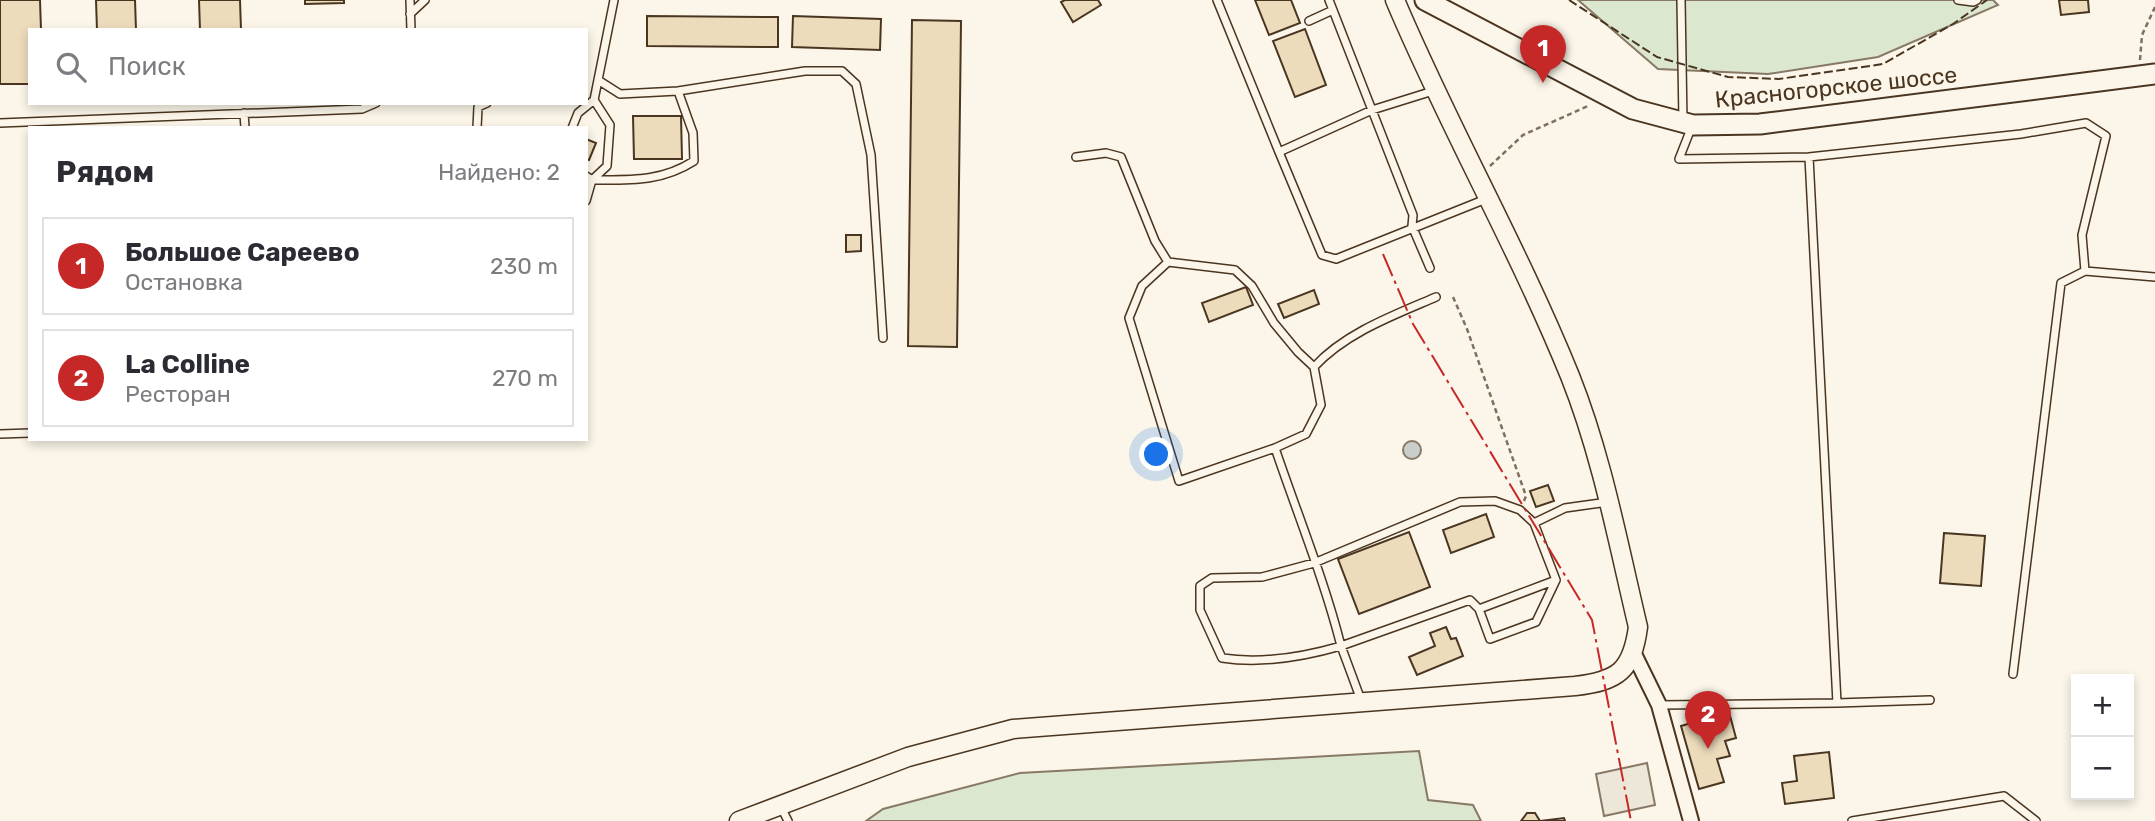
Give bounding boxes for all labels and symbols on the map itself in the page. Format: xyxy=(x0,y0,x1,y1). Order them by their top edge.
pin: 1 xyxy=(1520,25,1566,83)
street label: Красногорское шоссе xyxy=(1714,60,1958,114)
your location xyxy=(1139,437,1173,471)
pin: 2 xyxy=(1685,691,1731,749)

